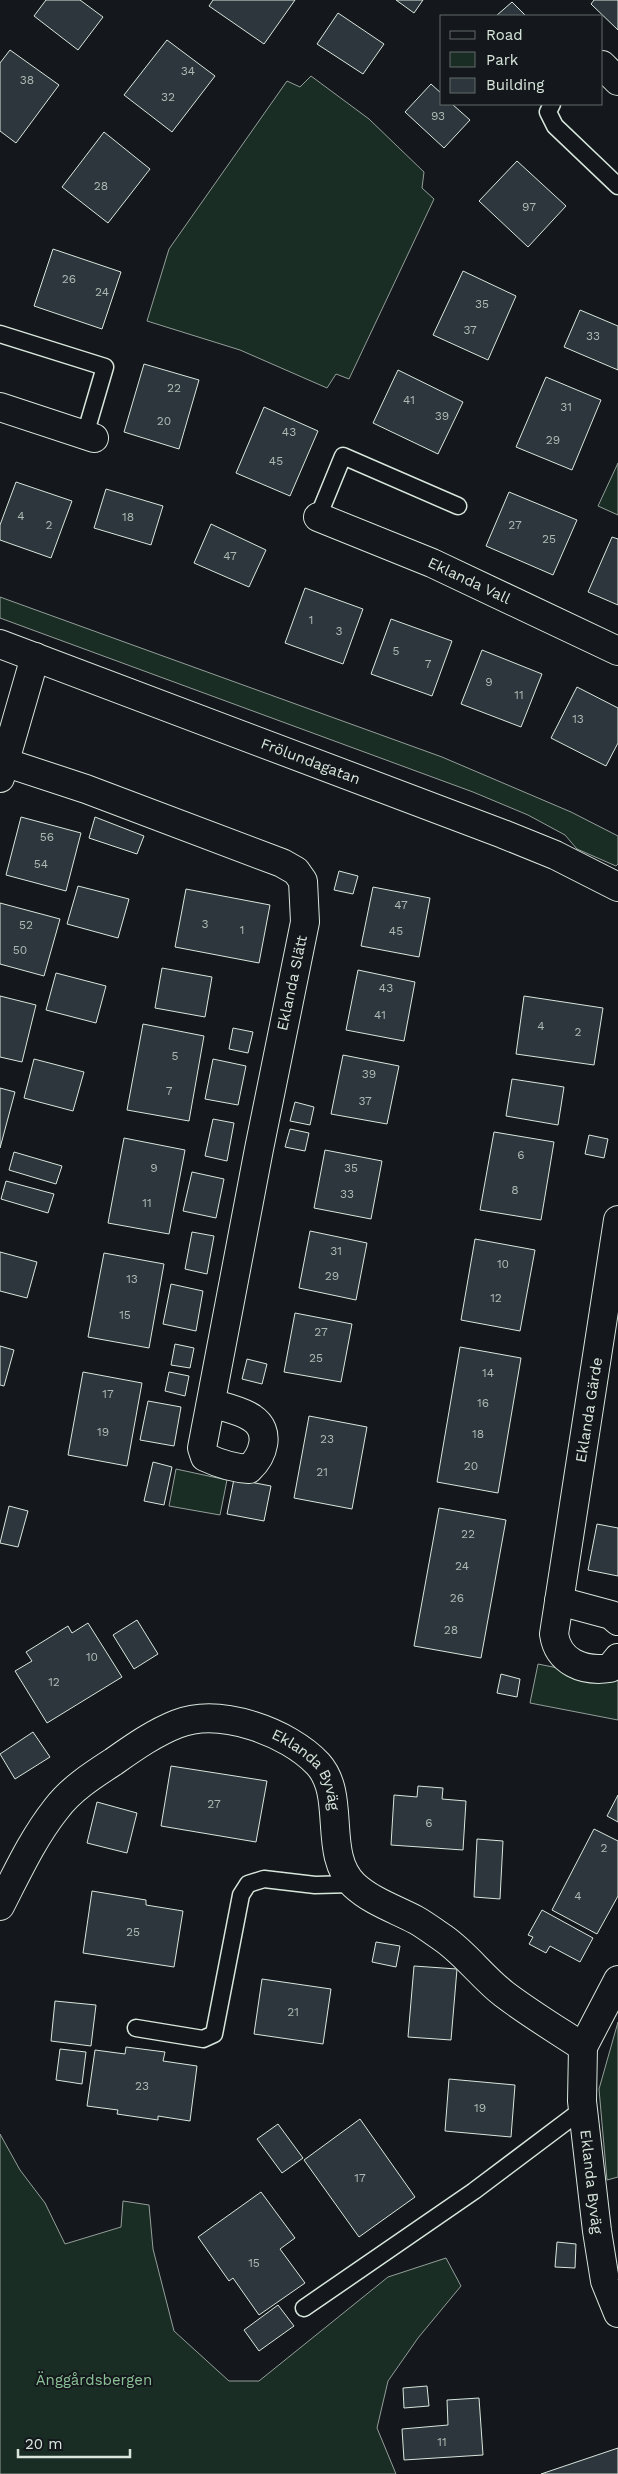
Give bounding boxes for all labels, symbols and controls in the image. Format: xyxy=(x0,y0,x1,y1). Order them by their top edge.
legend xyxy=(440,15,603,105)
text: Road xyxy=(486,26,523,44)
text: Park xyxy=(486,51,519,69)
house number: 34 xyxy=(181,64,195,78)
house number: 38 xyxy=(20,73,34,87)
text: Building xyxy=(486,76,544,94)
house number: 32 xyxy=(161,90,175,104)
house number: 93 xyxy=(431,109,445,123)
house number: 28 xyxy=(94,179,108,193)
house number: 97 xyxy=(522,200,536,214)
house number: 26 xyxy=(62,272,76,286)
house number: 24 xyxy=(95,285,109,299)
house number: 35 xyxy=(475,297,489,311)
house number: 37 xyxy=(463,323,477,337)
house number: 33 xyxy=(586,329,600,343)
house number: 22 xyxy=(167,381,181,395)
house number: 41 xyxy=(403,393,415,407)
house number: 31 xyxy=(560,400,572,414)
house number: 39 xyxy=(435,409,449,423)
house number: 20 xyxy=(157,414,171,428)
house number: 43 xyxy=(282,425,296,439)
house number: 29 xyxy=(546,433,560,447)
house number: 45 xyxy=(269,454,283,468)
house number: 4 xyxy=(17,509,25,523)
house number: 18 xyxy=(122,510,134,524)
house number: 2 xyxy=(46,518,53,532)
house number: 27 xyxy=(508,518,522,532)
house number: 25 xyxy=(542,532,556,546)
house number: 47 xyxy=(223,549,237,563)
street label: Eklanda Vall xyxy=(425,553,514,608)
house number: 1 xyxy=(309,613,313,627)
house number: 3 xyxy=(336,624,343,638)
house number: 5 xyxy=(393,644,400,658)
house number: 7 xyxy=(425,657,432,671)
house number: 9 xyxy=(485,675,493,689)
house number: 11 xyxy=(514,688,524,702)
house number: 13 xyxy=(572,712,584,726)
street label: Frölundagatan xyxy=(258,734,363,788)
house number: 56 xyxy=(40,830,54,844)
house number: 54 xyxy=(34,857,48,871)
house number: 47 xyxy=(394,898,408,912)
house number: 3 xyxy=(202,917,209,931)
house number: 52 xyxy=(19,918,33,932)
house number: 1 xyxy=(240,923,244,937)
house number: 45 xyxy=(389,924,403,938)
street label: Eklanda Slätt xyxy=(273,933,311,1032)
house number: 50 xyxy=(13,943,27,957)
house number: 43 xyxy=(379,981,393,995)
house number: 41 xyxy=(374,1008,386,1022)
house number: 4 xyxy=(537,1019,545,1033)
house number: 2 xyxy=(575,1025,582,1039)
house number: 5 xyxy=(172,1049,179,1063)
house number: 39 xyxy=(362,1067,376,1081)
house number: 7 xyxy=(166,1084,173,1098)
house number: 37 xyxy=(358,1094,372,1108)
house number: 6 xyxy=(517,1148,525,1162)
house number: 9 xyxy=(150,1161,158,1175)
house number: 35 xyxy=(344,1161,358,1175)
house number: 8 xyxy=(511,1183,519,1197)
house number: 33 xyxy=(340,1187,354,1201)
house number: 11 xyxy=(142,1196,152,1210)
house number: 31 xyxy=(330,1244,342,1258)
house number: 10 xyxy=(497,1257,509,1271)
house number: 29 xyxy=(325,1269,339,1283)
house number: 13 xyxy=(126,1272,138,1286)
house number: 12 xyxy=(490,1291,502,1305)
house number: 15 xyxy=(119,1308,131,1322)
house number: 27 xyxy=(314,1325,328,1339)
house number: 25 xyxy=(309,1351,323,1365)
street label: Eklanda Gärde xyxy=(572,1356,606,1464)
house number: 14 xyxy=(482,1366,494,1380)
house number: 17 xyxy=(102,1387,114,1401)
house number: 16 xyxy=(477,1396,489,1410)
house number: 19 xyxy=(97,1425,109,1439)
house number: 18 xyxy=(472,1427,484,1441)
house number: 23 xyxy=(320,1432,334,1446)
house number: 20 xyxy=(464,1459,478,1473)
house number: 21 xyxy=(316,1465,328,1479)
house number: 22 xyxy=(461,1527,475,1541)
house number: 24 xyxy=(455,1559,469,1573)
house number: 26 xyxy=(450,1591,464,1605)
house number: 28 xyxy=(444,1623,458,1637)
house number: 10 xyxy=(86,1650,98,1664)
house number: 12 xyxy=(48,1675,60,1689)
street label: Eklanda Byväg xyxy=(269,1725,343,1811)
house number: 27 xyxy=(207,1797,221,1811)
house number: 6 xyxy=(425,1816,433,1830)
house number: 2 xyxy=(601,1841,608,1855)
house number: 4 xyxy=(574,1889,582,1903)
house number: 25 xyxy=(126,1925,140,1939)
house number: 21 xyxy=(287,2005,299,2019)
house number: 23 xyxy=(135,2079,149,2093)
house number: 19 xyxy=(474,2101,486,2115)
street label: Eklanda Byväg xyxy=(576,2129,606,2235)
house number: 17 xyxy=(354,2171,366,2185)
house number: 15 xyxy=(248,2256,260,2270)
park label: Änggårdsbergen xyxy=(36,2371,152,2389)
scale bar xyxy=(18,2426,130,2458)
text: 20 m xyxy=(25,2435,63,2453)
house number: 11 xyxy=(437,2435,447,2449)

